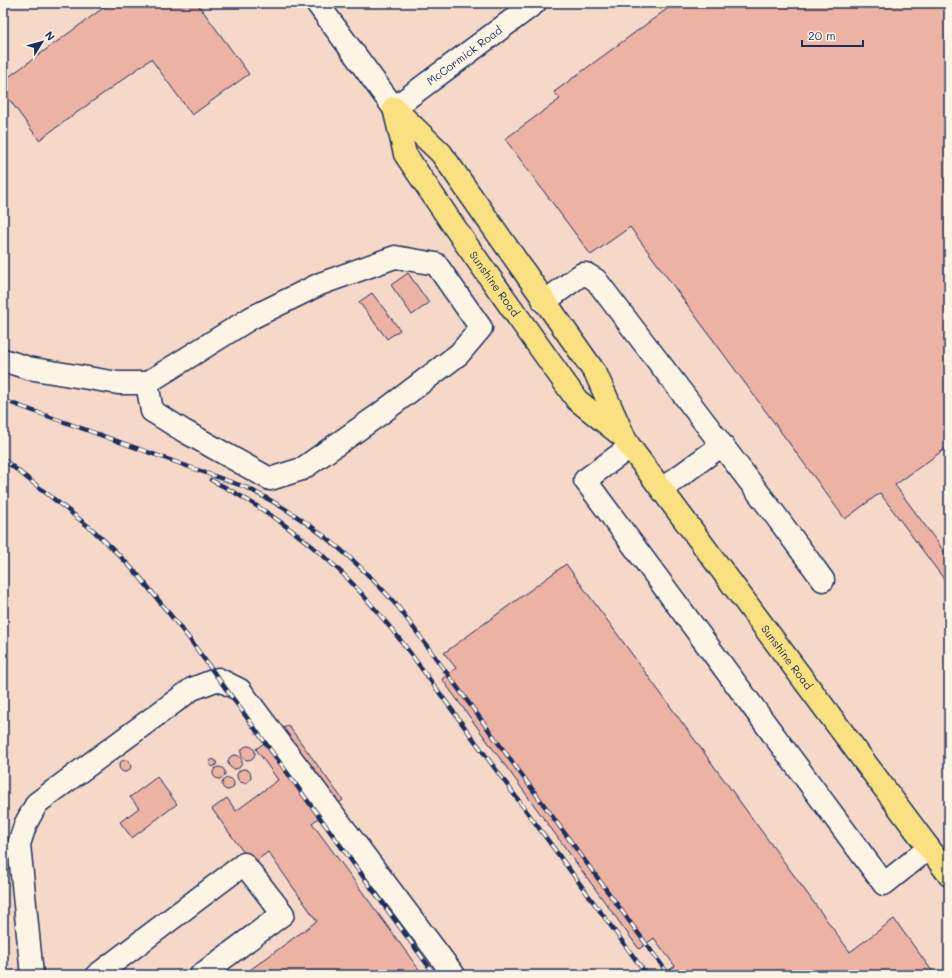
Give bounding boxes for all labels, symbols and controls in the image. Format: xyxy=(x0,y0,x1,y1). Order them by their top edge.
north arrow xyxy=(22,22,62,62)
street label: McCormick Road xyxy=(423,22,505,88)
scale bar xyxy=(802,22,863,48)
text: 20 m xyxy=(808,27,836,43)
text: N xyxy=(42,28,59,44)
street label: Sunshine Road xyxy=(466,248,523,319)
street label: Sunshine Road xyxy=(758,622,816,693)

